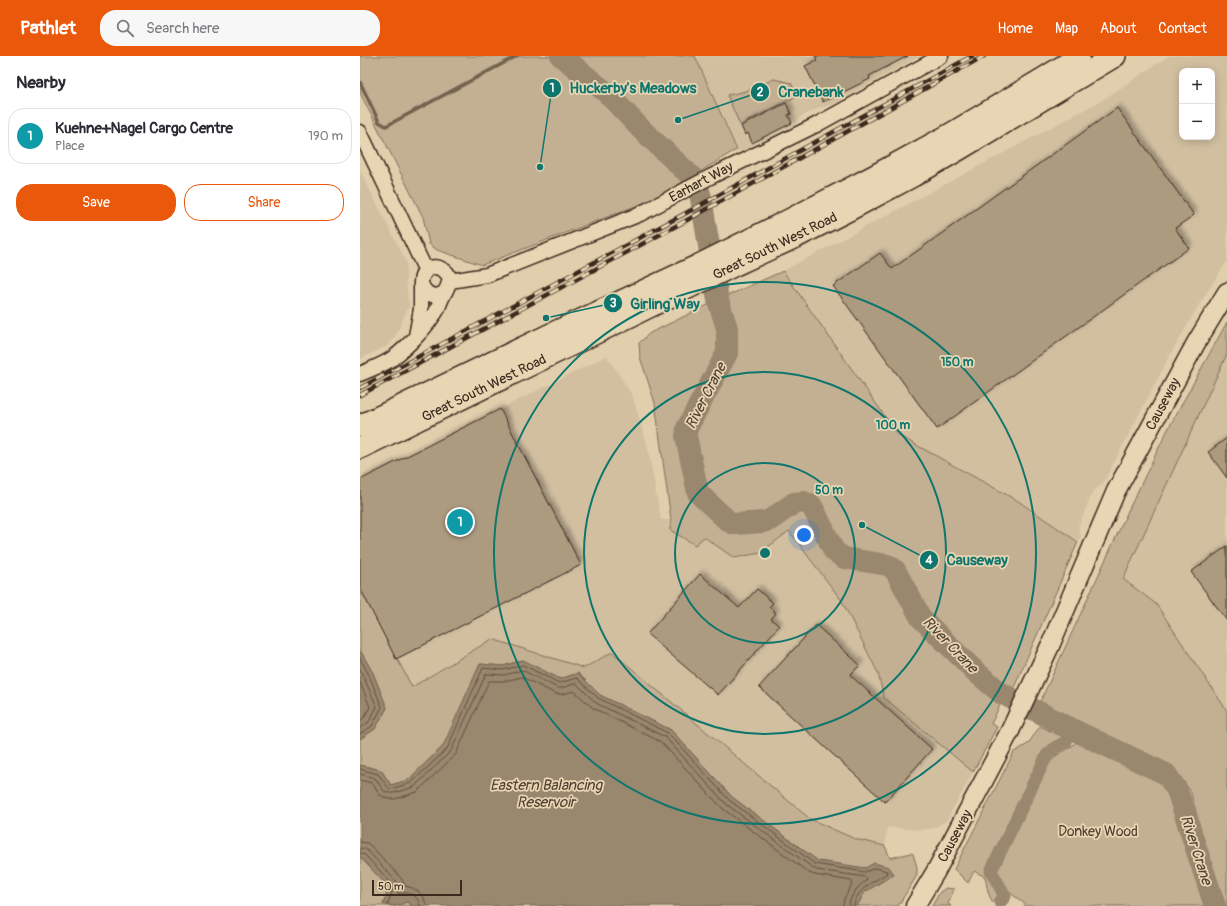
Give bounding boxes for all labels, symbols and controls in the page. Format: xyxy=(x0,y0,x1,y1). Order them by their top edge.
search box xyxy=(100,10,380,46)
text: Pathlet xyxy=(20,16,76,40)
icon: search xyxy=(114,17,136,39)
text: Search here xyxy=(146,19,219,38)
text: Home xyxy=(998,20,1033,37)
text: Map xyxy=(1055,20,1078,37)
text: About xyxy=(1100,20,1136,37)
text: Contact xyxy=(1158,20,1207,37)
map controls xyxy=(1179,68,1215,140)
button: + xyxy=(1179,68,1215,104)
text: Nearby xyxy=(16,72,65,93)
callout: Huckerby's Meadows xyxy=(542,75,705,102)
callout: Cranebank xyxy=(750,78,851,105)
text: Huckerby's Meadows xyxy=(569,79,697,98)
text: 1 xyxy=(550,81,554,96)
text: Cranebank xyxy=(778,83,845,102)
text: 2 xyxy=(757,85,764,100)
button: − xyxy=(1179,104,1215,140)
text: Kuehne+Nagel Cargo Centre xyxy=(55,119,233,138)
text: 1 xyxy=(27,128,33,144)
text: 190 m xyxy=(308,128,343,144)
text: Place xyxy=(55,138,84,154)
street label: Earhart Way xyxy=(666,158,736,206)
button: Save xyxy=(16,184,176,221)
button: Share xyxy=(184,184,344,221)
street label: Great South West Road xyxy=(710,208,840,284)
callout: Girling Way xyxy=(603,290,708,317)
text: Girling Way xyxy=(630,295,700,314)
text: 3 xyxy=(610,296,617,311)
street label: Great South West Road xyxy=(419,350,549,426)
text: 150 m xyxy=(941,355,974,370)
water label: River Crane xyxy=(681,358,731,432)
street label: Causeway xyxy=(1142,375,1184,433)
text: 100 m xyxy=(876,418,911,433)
text: 50 m xyxy=(815,483,843,498)
pin: 1 xyxy=(447,507,473,537)
your location xyxy=(794,525,814,545)
centre of rings xyxy=(758,546,772,560)
callout: Causeway xyxy=(919,547,1016,574)
text: Causeway xyxy=(946,551,1008,570)
text: 4 xyxy=(925,553,933,568)
water label: River Crane xyxy=(918,613,983,678)
water label: Eastern Balancing Reservoir xyxy=(490,776,604,812)
street label: Causeway xyxy=(934,807,976,865)
water label: River Crane xyxy=(1176,813,1217,888)
park label: Donkey Wood xyxy=(1058,823,1138,840)
scale bar xyxy=(372,878,462,897)
text: 50 m xyxy=(378,880,404,893)

